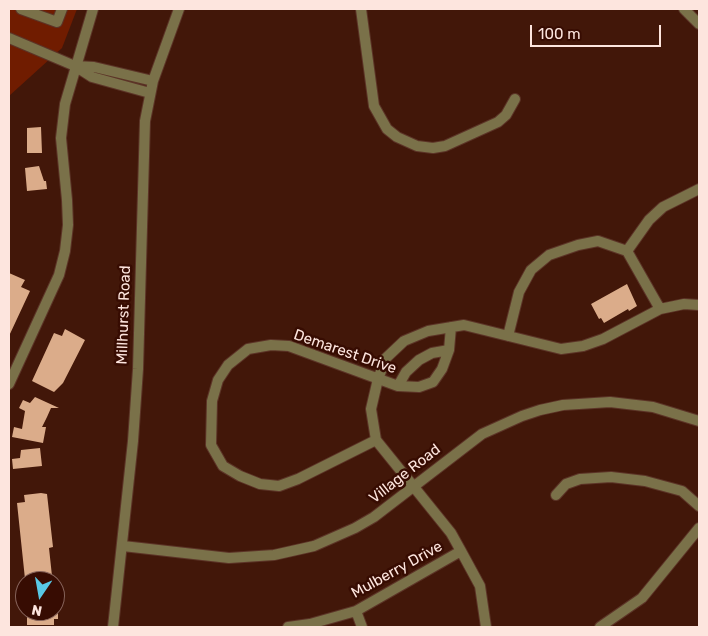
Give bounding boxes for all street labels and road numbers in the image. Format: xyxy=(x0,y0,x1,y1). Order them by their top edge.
street label: Millhurst Road xyxy=(113,265,135,365)
street label: Demarest Drive xyxy=(291,326,399,378)
street label: Village Road xyxy=(366,441,444,507)
street label: Mulberry Drive xyxy=(348,538,446,602)

